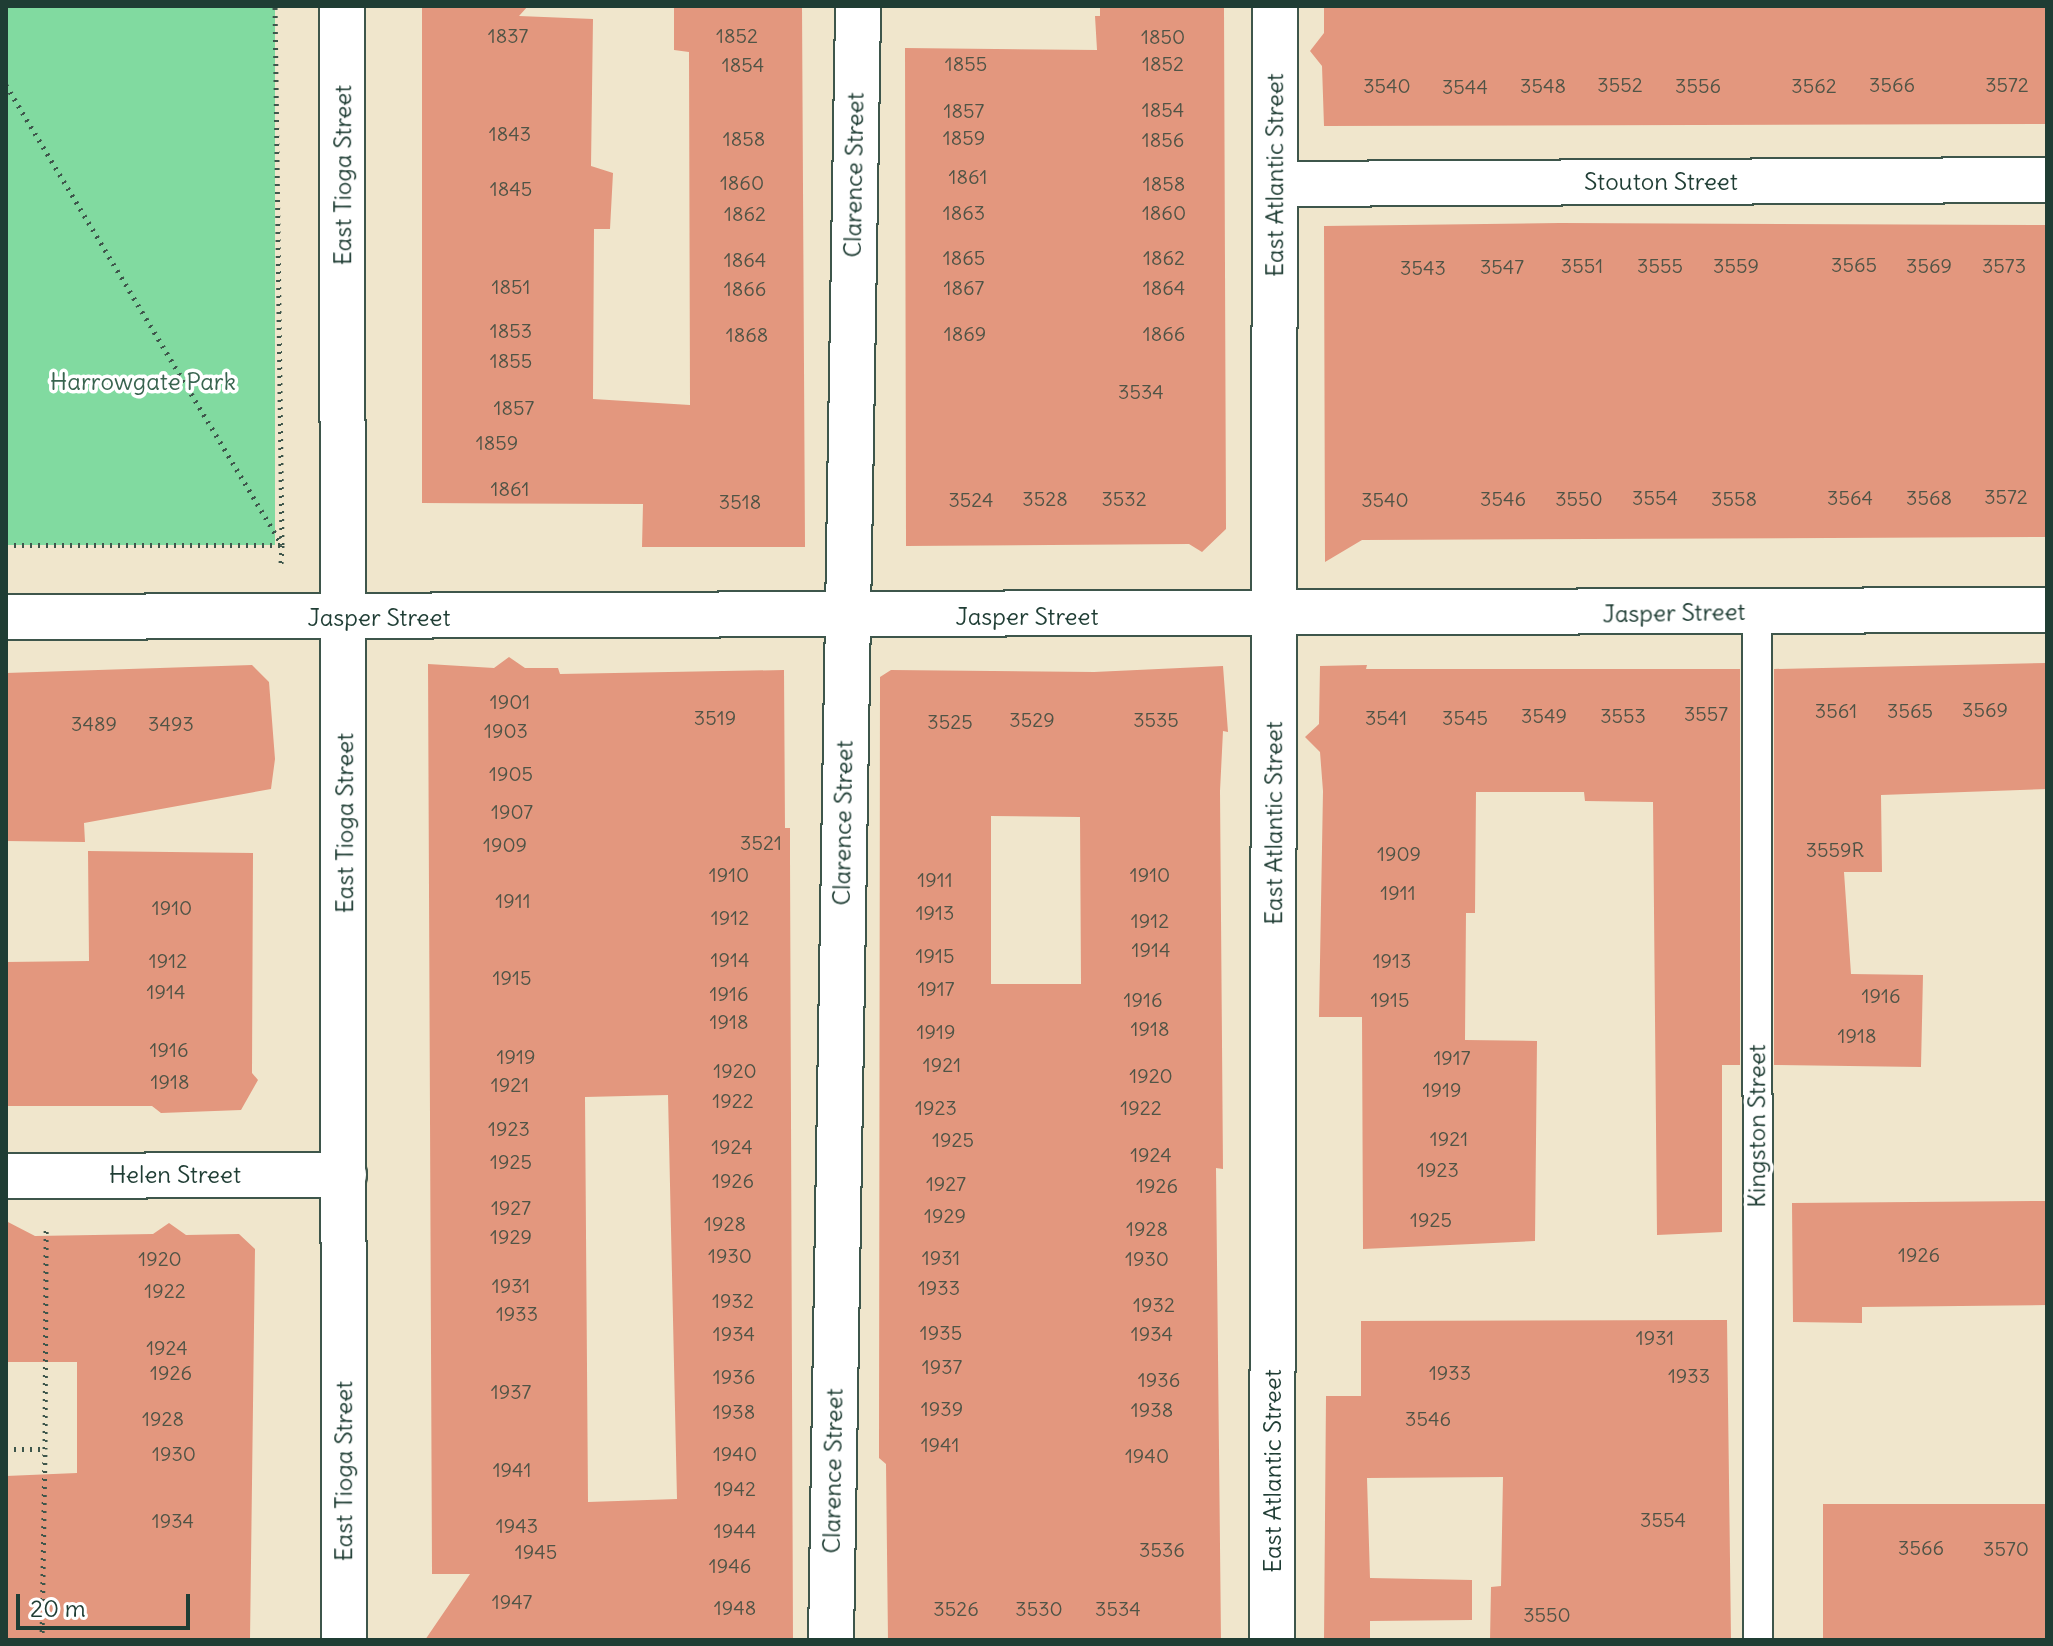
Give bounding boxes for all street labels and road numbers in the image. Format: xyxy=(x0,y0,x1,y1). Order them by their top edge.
street label: East Atlantic Street xyxy=(1261,73,1289,277)
street label: East Tioga Street xyxy=(329,85,357,265)
street label: Clarence Street xyxy=(838,92,870,258)
street label: Stouton Street xyxy=(1584,168,1738,196)
street label: Jasper Street xyxy=(1602,597,1746,629)
street label: Jasper Street xyxy=(956,603,1098,631)
street label: Jasper Street xyxy=(308,604,450,632)
street label: East Atlantic Street xyxy=(1260,721,1288,925)
street label: East Tioga Street xyxy=(331,733,359,913)
street label: Clarence Street xyxy=(827,740,859,906)
street label: Kingston Street xyxy=(1743,1044,1771,1208)
street label: Helen Street xyxy=(109,1161,241,1189)
street label: East Atlantic Street xyxy=(1259,1369,1287,1573)
street label: East Tioga Street xyxy=(330,1381,358,1561)
street label: Clarence Street xyxy=(817,1388,849,1554)

